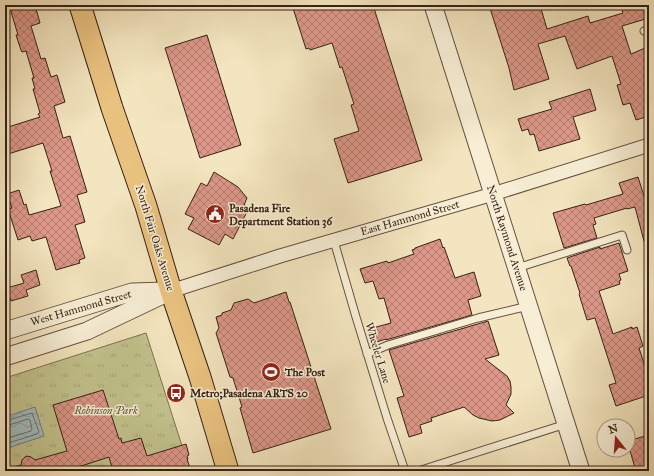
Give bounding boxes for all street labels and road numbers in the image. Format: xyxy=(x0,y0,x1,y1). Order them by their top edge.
street label: North Fair Oaks Avenue xyxy=(133,184,177,293)
street label: North Raymond Avenue xyxy=(484,184,530,293)
street label: East Hammond Street xyxy=(359,198,461,238)
street label: West Hammond Street xyxy=(29,287,133,329)
street label: Wheeler Lane xyxy=(363,321,394,385)

